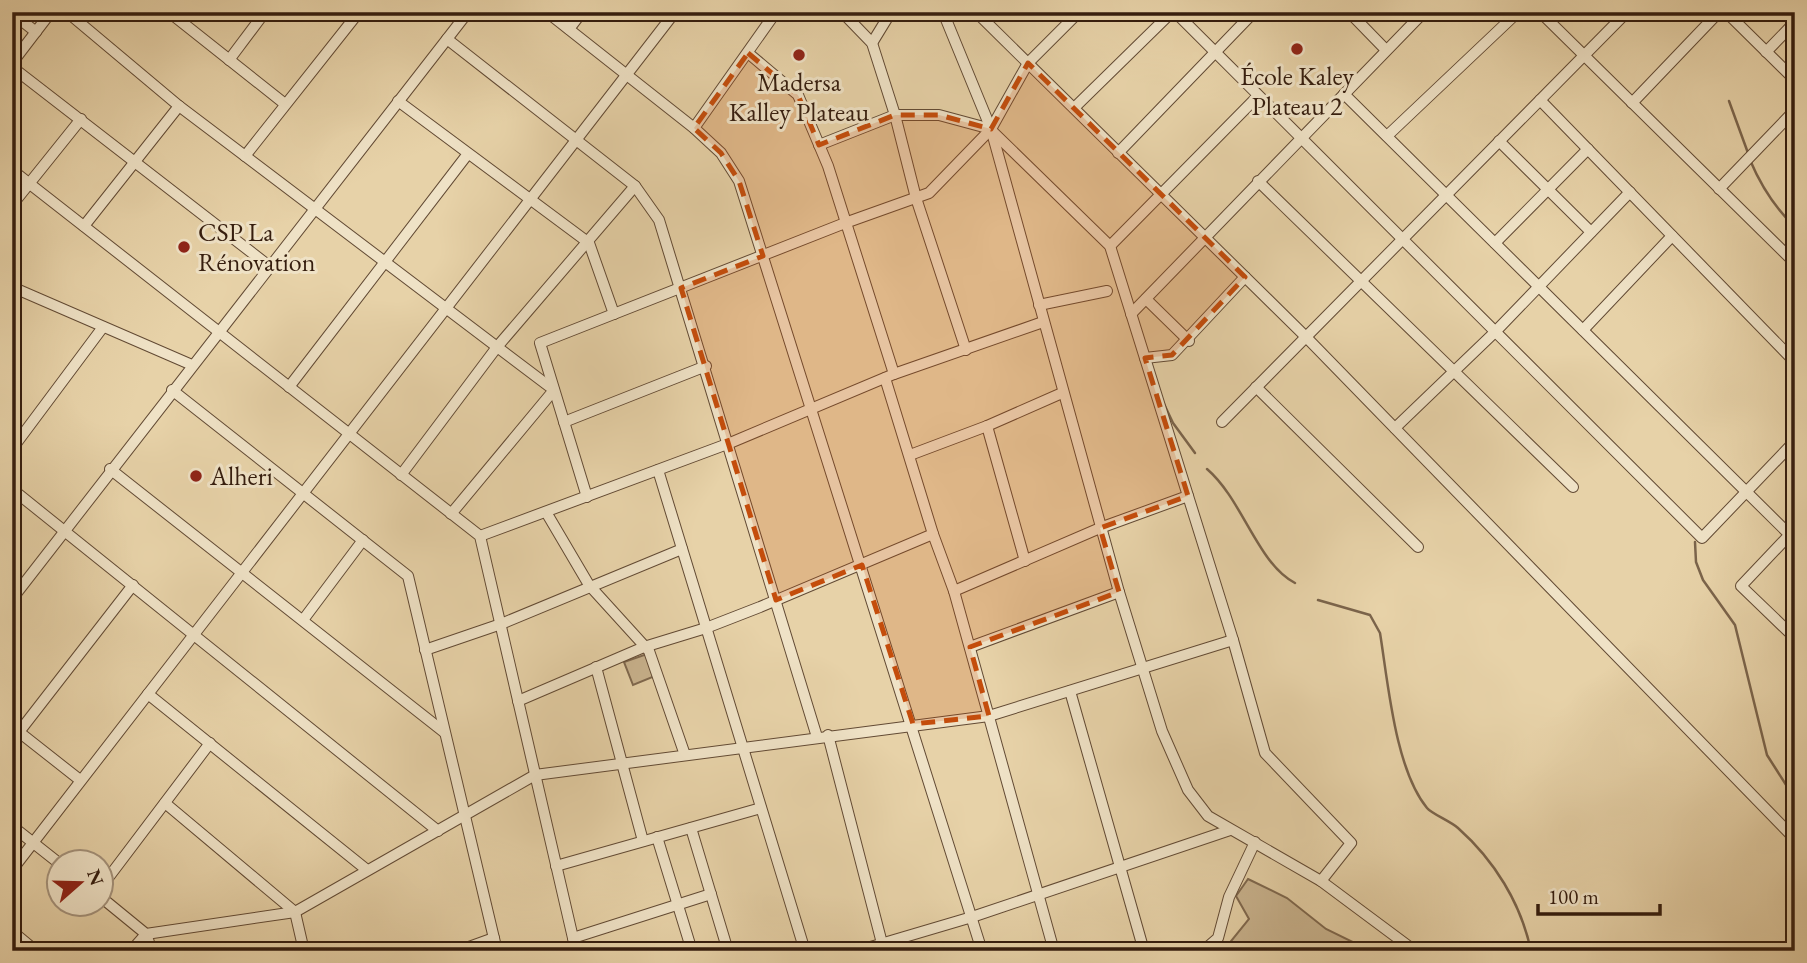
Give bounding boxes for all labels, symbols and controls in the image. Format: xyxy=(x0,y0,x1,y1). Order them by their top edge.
marker: École Kaley Plateau 2 xyxy=(1289,41,1305,57)
marker: Madersa Kalley Plateau xyxy=(791,47,807,63)
place label: École Kaley Plateau 2 xyxy=(1240,59,1355,123)
place label: Madersa Kalley Plateau xyxy=(729,65,870,129)
place label: CSP La Rénovation xyxy=(198,215,316,279)
marker: CSP La Rénovation xyxy=(176,239,192,255)
place label: Alheri xyxy=(209,459,273,493)
marker: Alheri xyxy=(188,468,204,484)
north arrow xyxy=(46,848,116,918)
text: N xyxy=(81,866,110,889)
scale bar xyxy=(1538,872,1660,916)
text: 100 m xyxy=(1548,883,1599,910)

